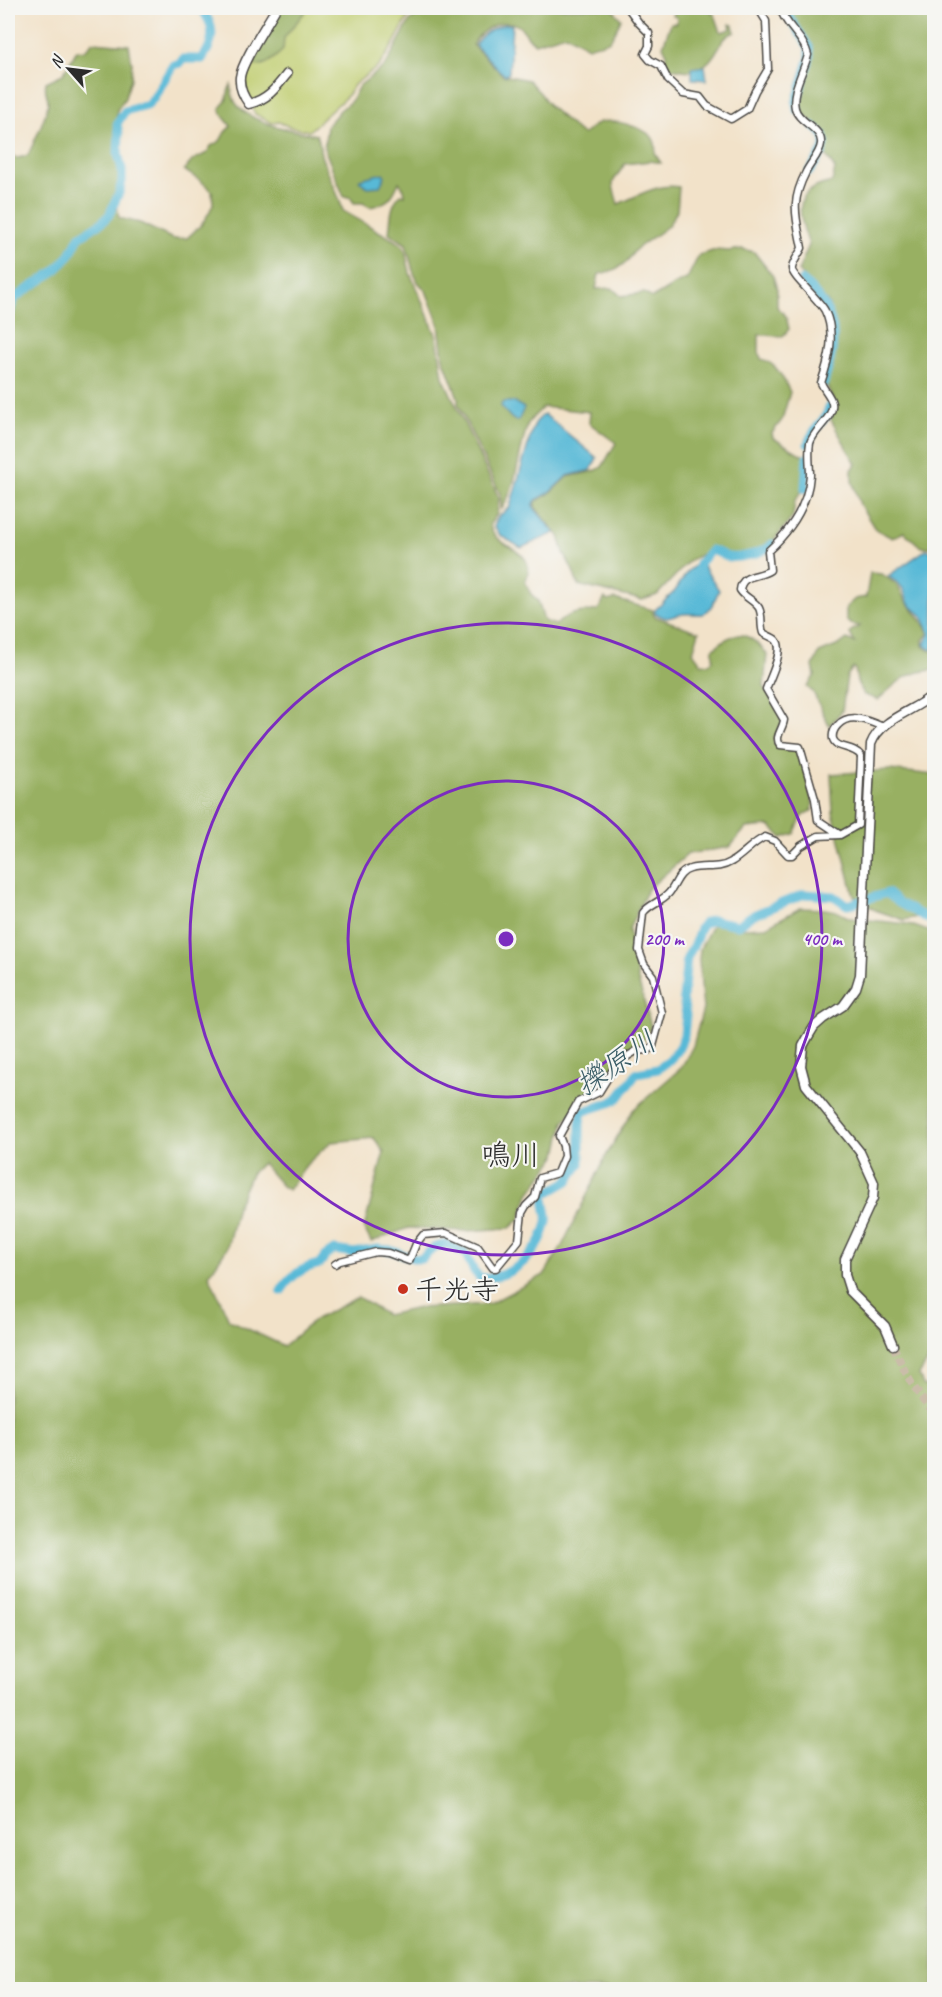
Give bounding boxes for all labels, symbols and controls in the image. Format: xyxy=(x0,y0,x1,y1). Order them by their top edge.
north arrow xyxy=(39,39,99,99)
text: N xyxy=(45,51,69,71)
text: 200 m xyxy=(645,928,685,950)
text: 400 m xyxy=(803,928,843,950)
centre of rings xyxy=(496,929,516,949)
water label: 擽原川 xyxy=(568,1022,664,1104)
district label: 鳴川 xyxy=(481,1136,541,1174)
place label: 千光寺 xyxy=(415,1272,499,1307)
marker: 千光寺 xyxy=(396,1282,410,1296)

